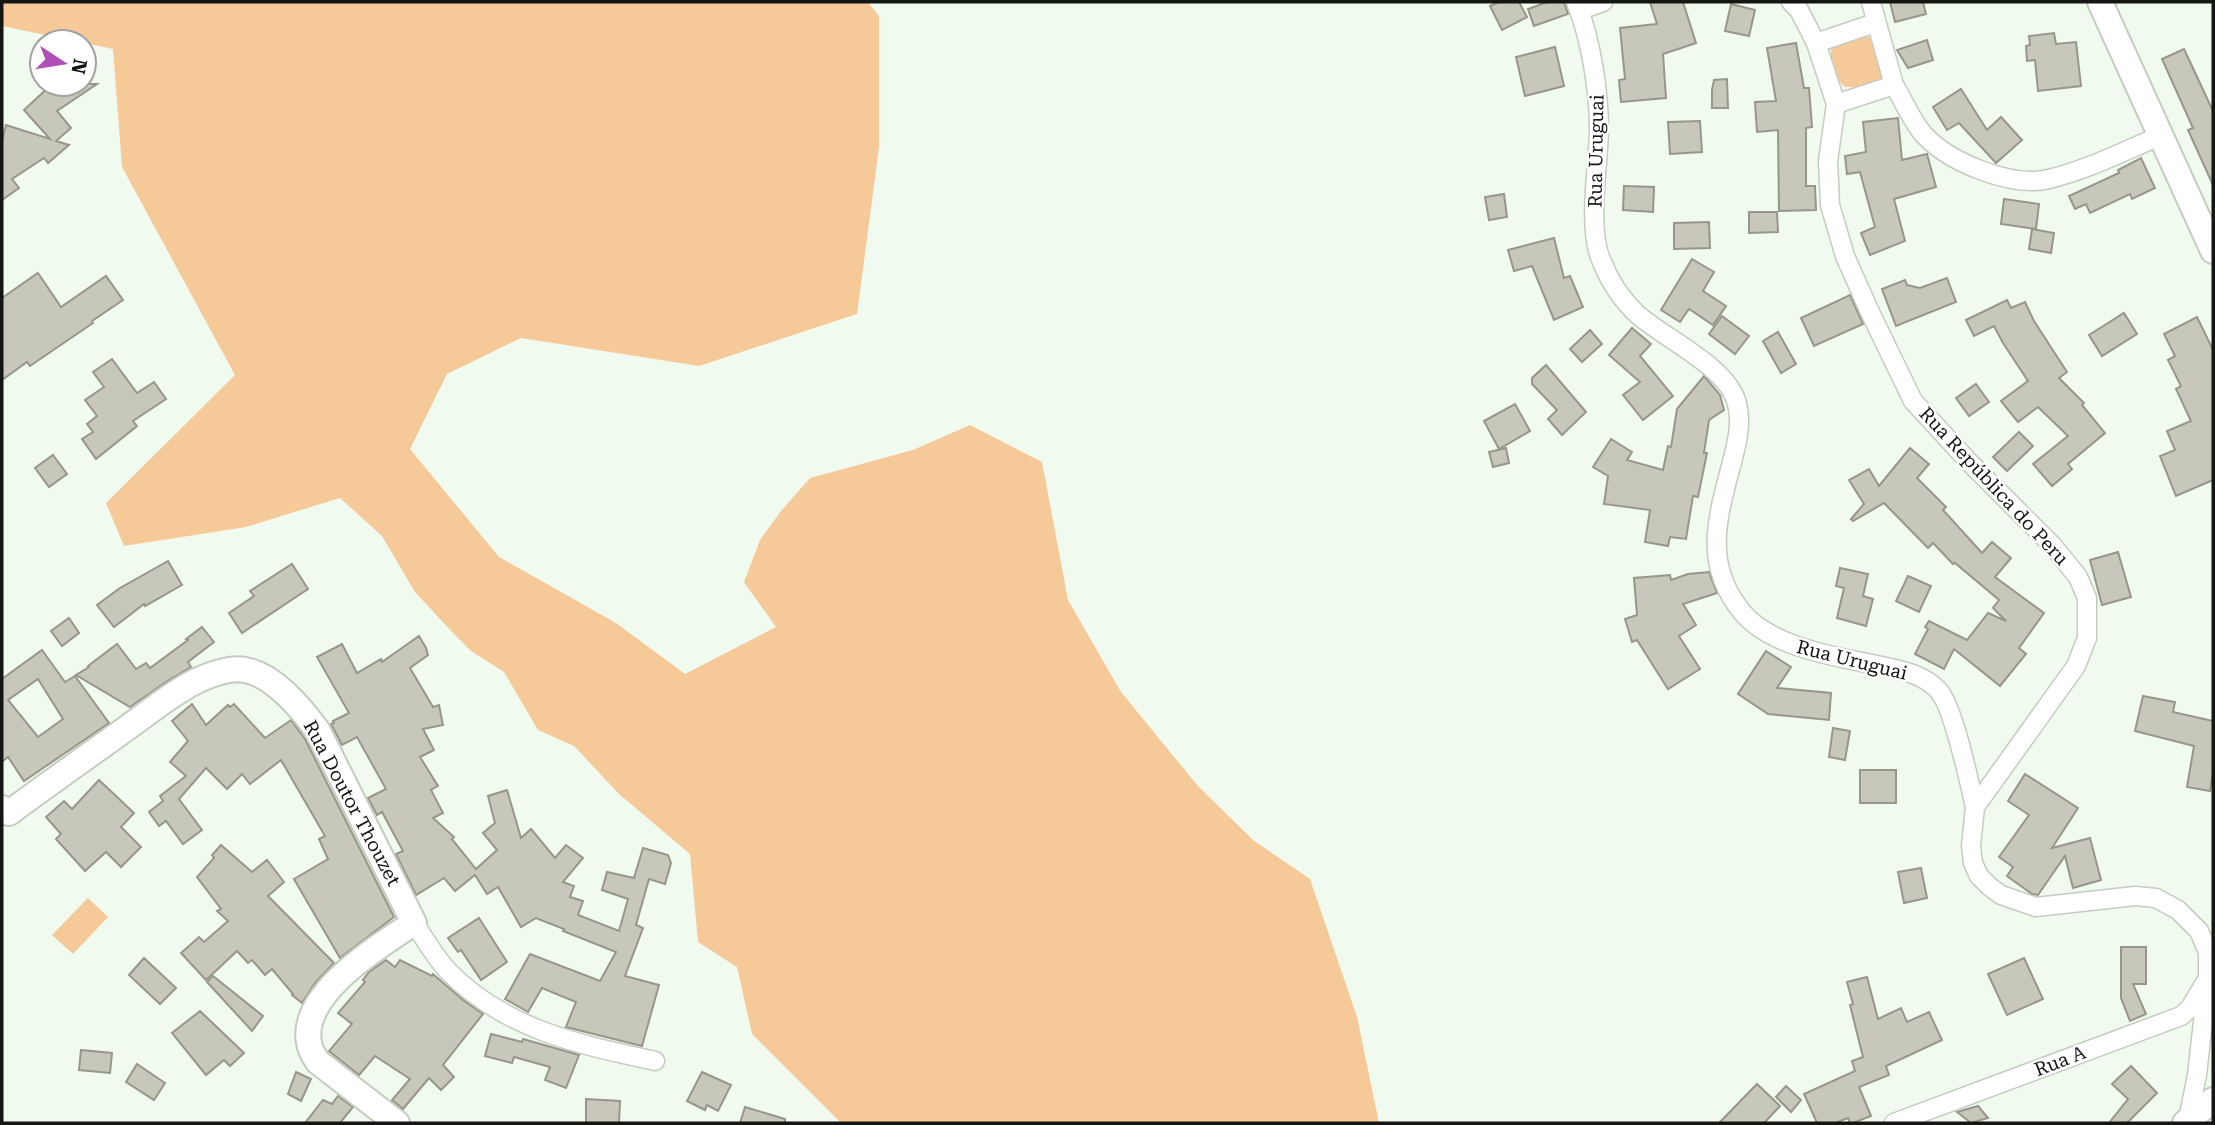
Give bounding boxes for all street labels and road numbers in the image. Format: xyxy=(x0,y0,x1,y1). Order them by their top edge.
street label: Rua Uruguai xyxy=(1584,94,1608,208)
street label: Rua República do Peru xyxy=(1915,402,2073,570)
street label: Rua Uruguai xyxy=(1794,635,1910,685)
street label: Rua Doutor Thouzet xyxy=(299,716,405,890)
street label: Rua A xyxy=(2031,1040,2090,1081)

